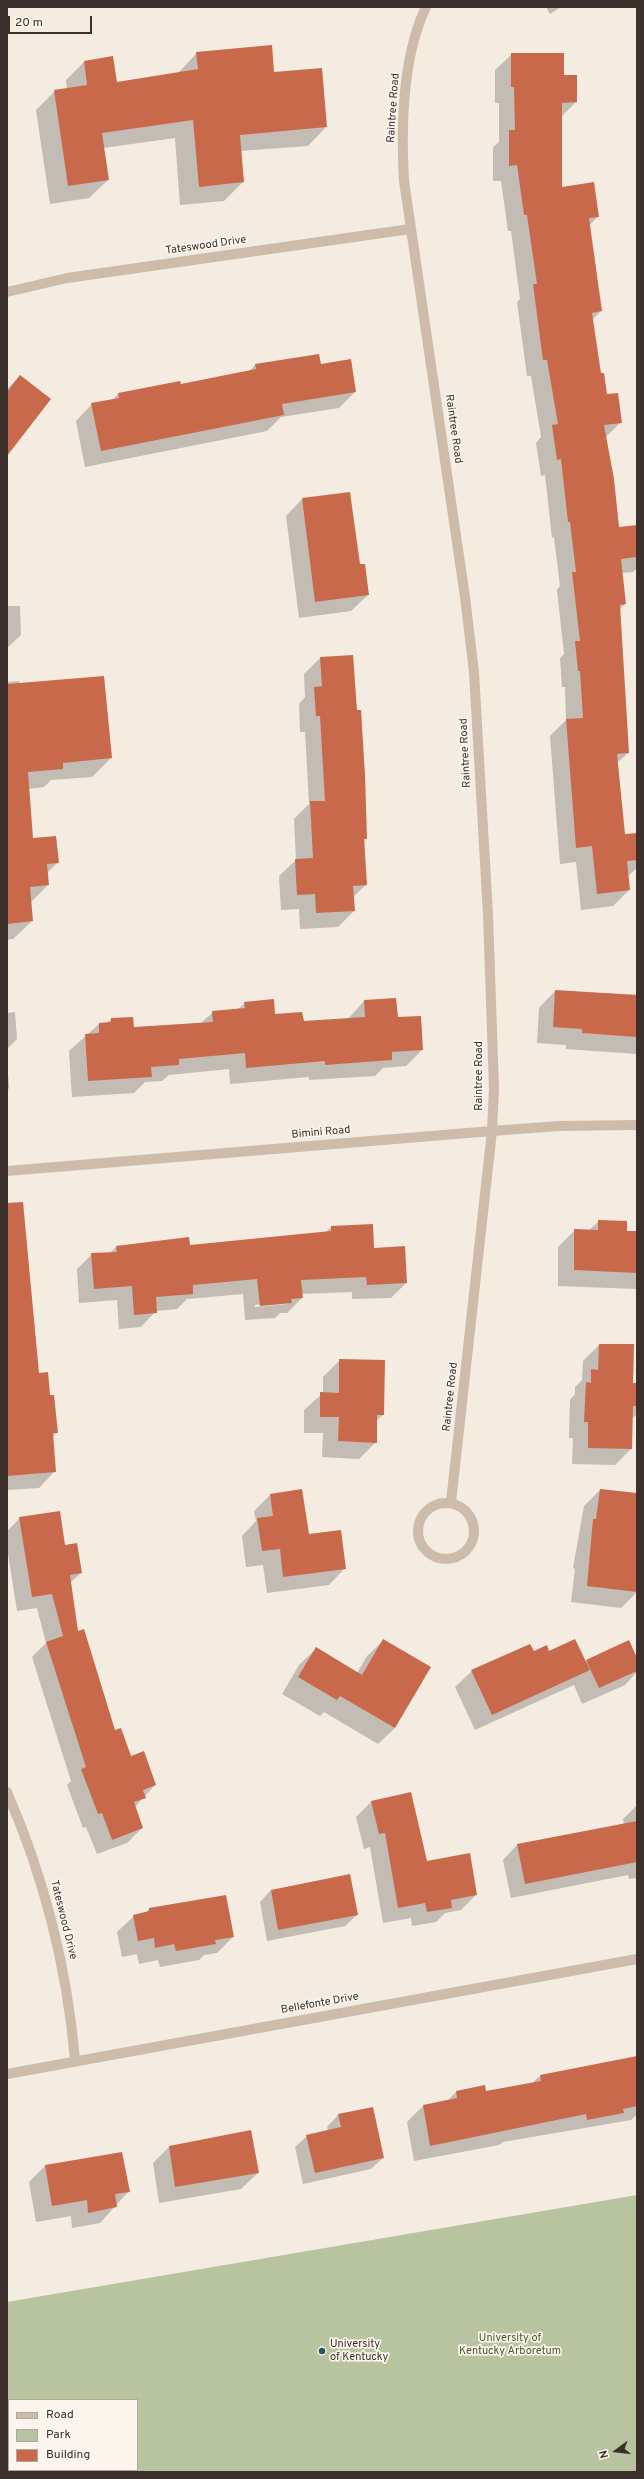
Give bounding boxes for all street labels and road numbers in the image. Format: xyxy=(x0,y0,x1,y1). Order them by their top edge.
street label: Raintree Road xyxy=(385,73,403,143)
street label: Tateswood Drive xyxy=(165,234,247,258)
street label: Raintree Road xyxy=(442,394,464,464)
street label: Raintree Road xyxy=(458,718,474,788)
street label: Raintree Road xyxy=(473,1041,487,1111)
street label: Bimini Road xyxy=(291,1124,351,1142)
street label: Raintree Road xyxy=(441,1362,461,1432)
street label: Tateswood Drive xyxy=(47,1879,79,1961)
street label: Bellefonte Drive xyxy=(280,1991,360,2017)

